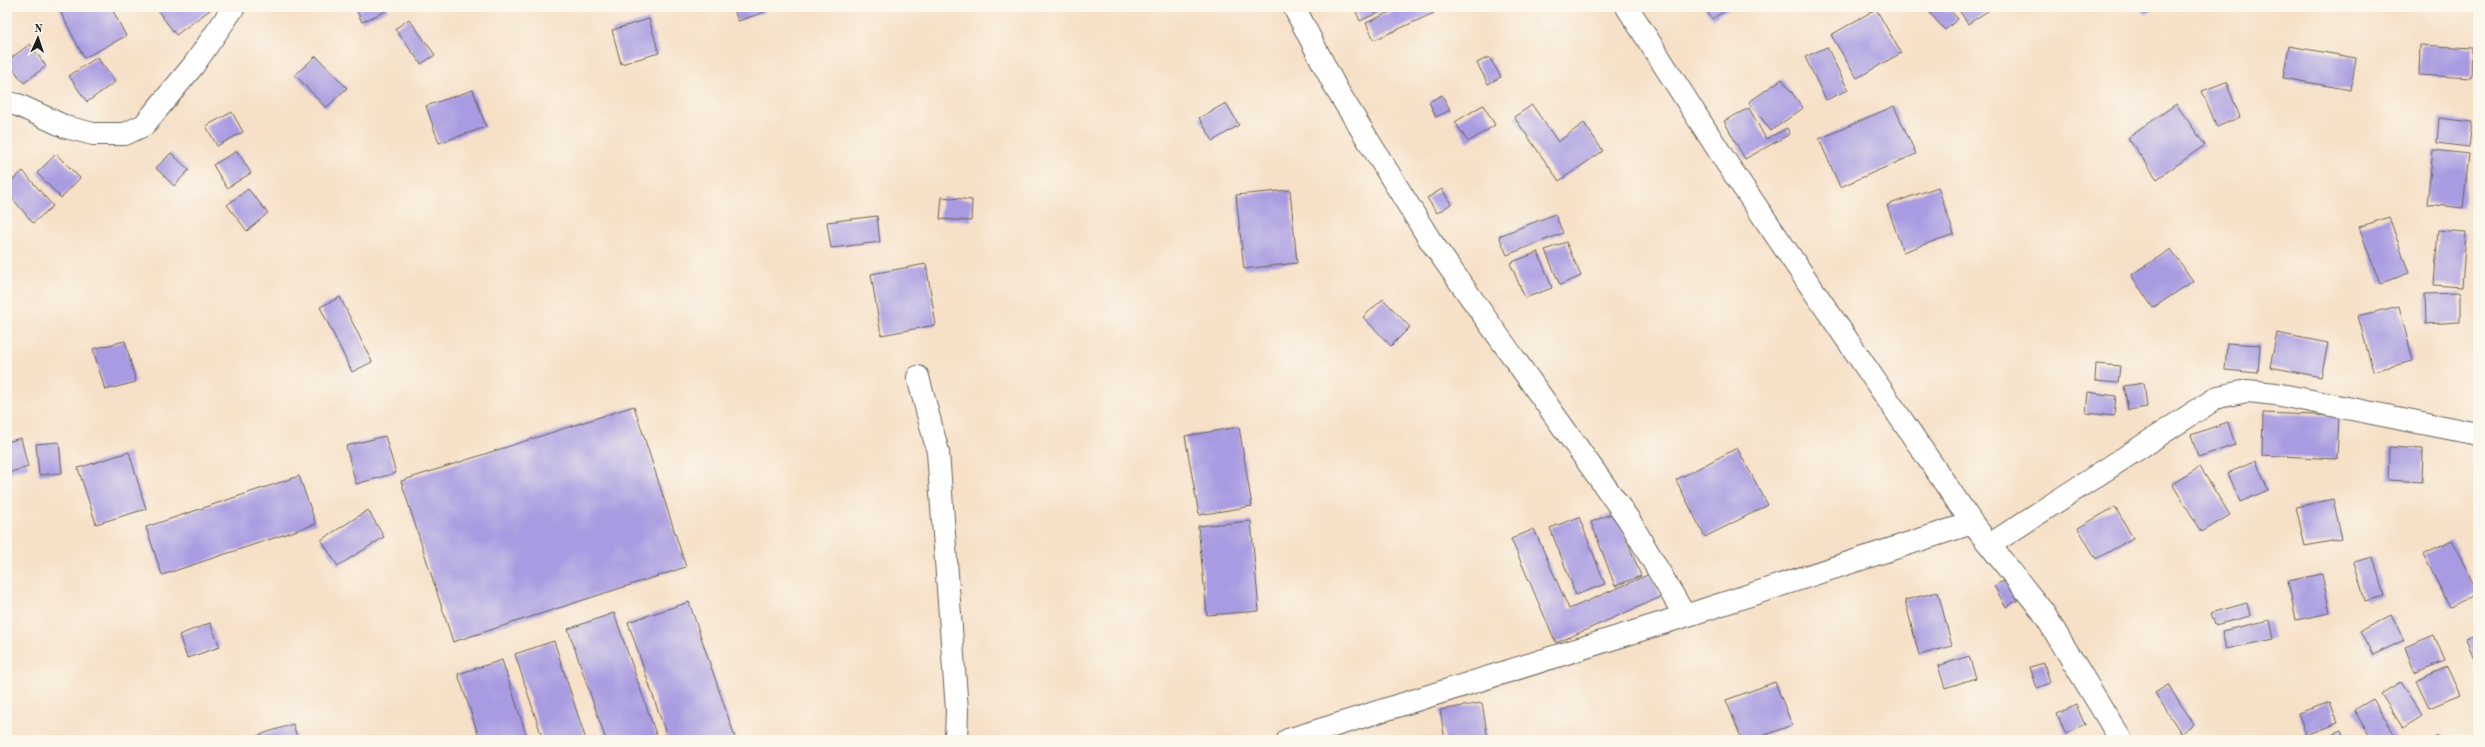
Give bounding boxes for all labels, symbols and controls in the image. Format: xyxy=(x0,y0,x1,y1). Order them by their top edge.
north arrow xyxy=(18,18,58,58)
text: N xyxy=(34,24,44,35)

